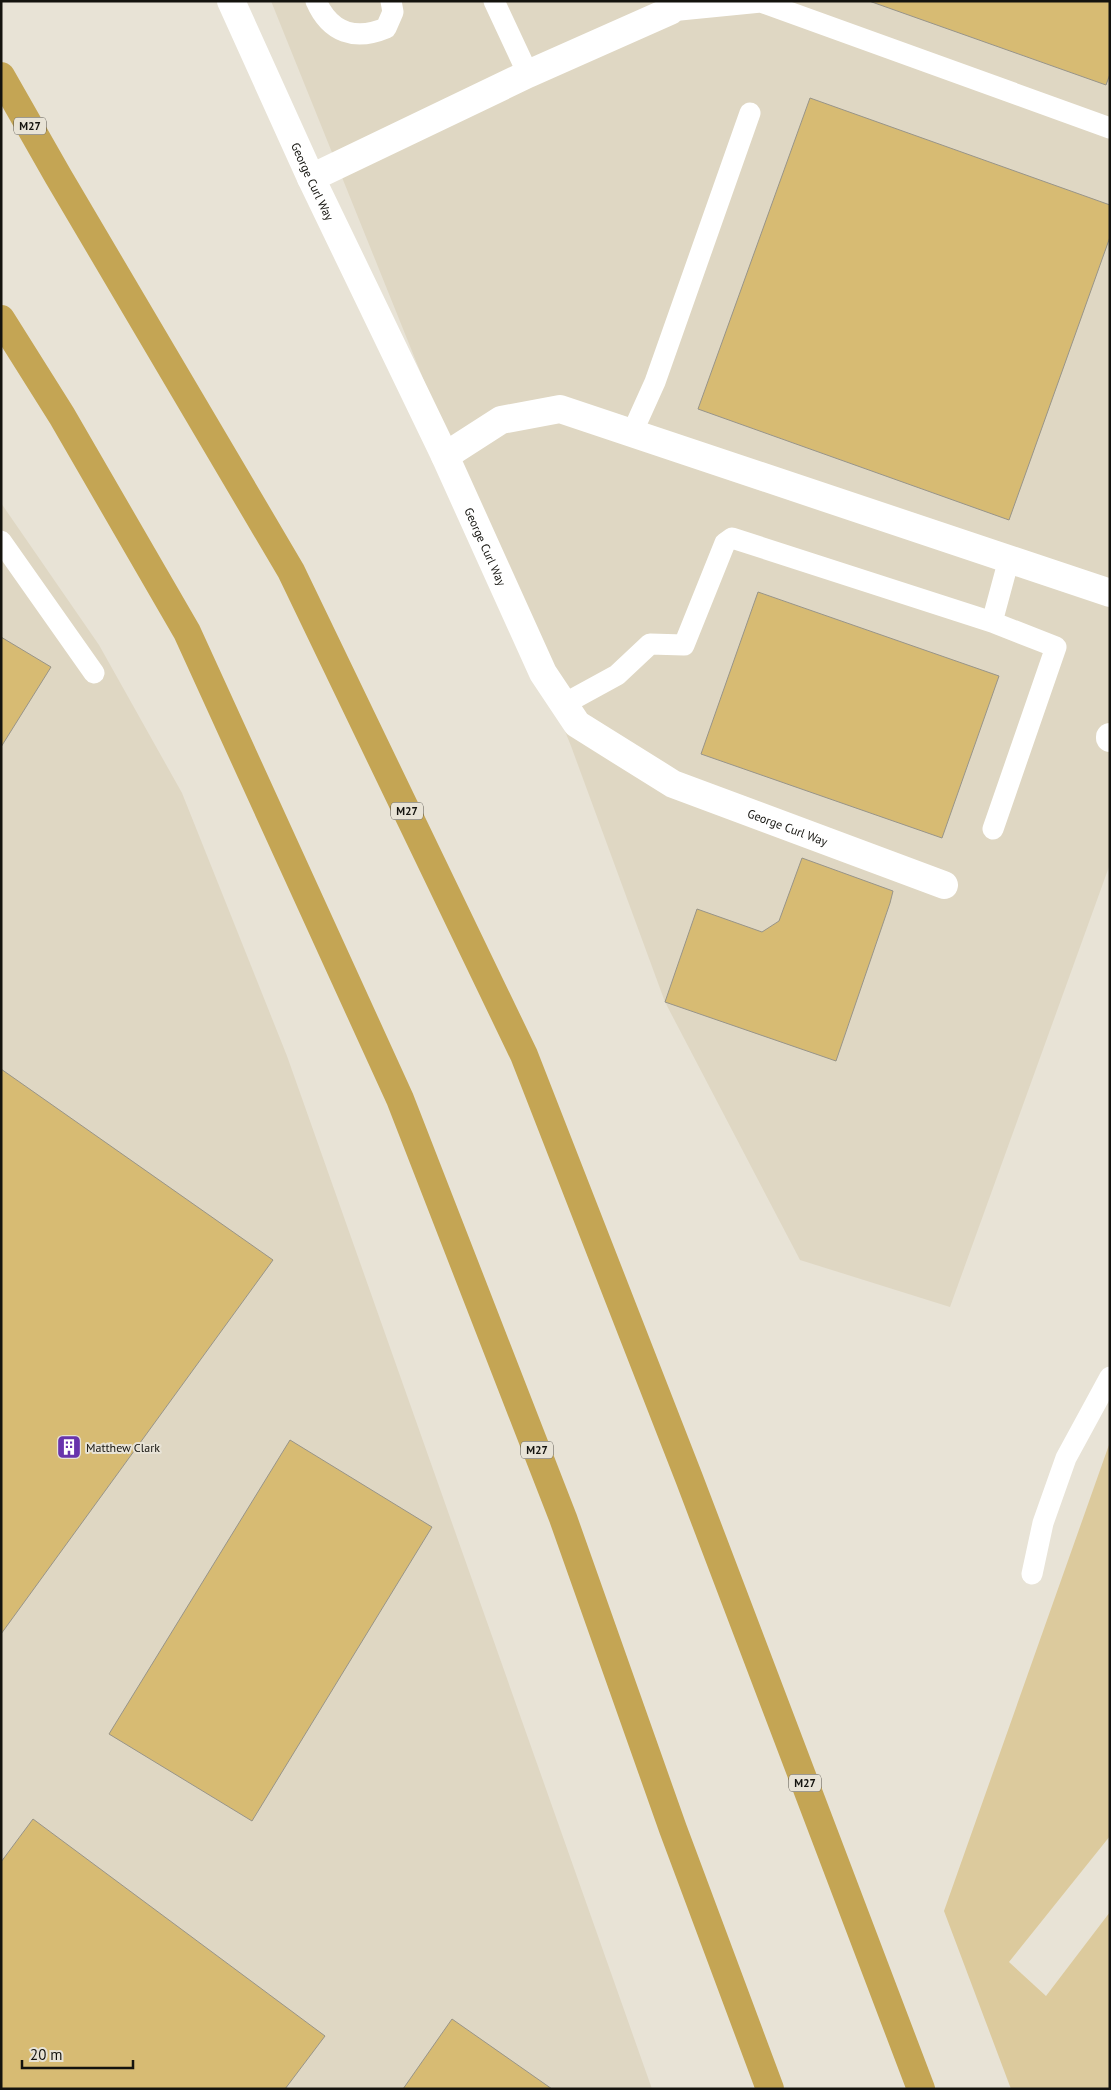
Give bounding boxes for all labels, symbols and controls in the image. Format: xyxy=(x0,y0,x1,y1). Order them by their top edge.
road number: M27 xyxy=(14,118,46,134)
street label: George Curl Way xyxy=(288,140,338,223)
street label: George Curl Way xyxy=(462,505,510,588)
road number: M27 xyxy=(391,802,423,819)
street label: George Curl Way xyxy=(746,805,830,849)
building icon: Matthew Clark xyxy=(56,1434,82,1460)
place label: Matthew Clark xyxy=(86,1440,160,1455)
road number: M27 xyxy=(521,1442,553,1458)
road number: M27 xyxy=(789,1775,821,1792)
scale bar xyxy=(22,2038,134,2070)
text: 20 m xyxy=(30,2045,63,2064)

